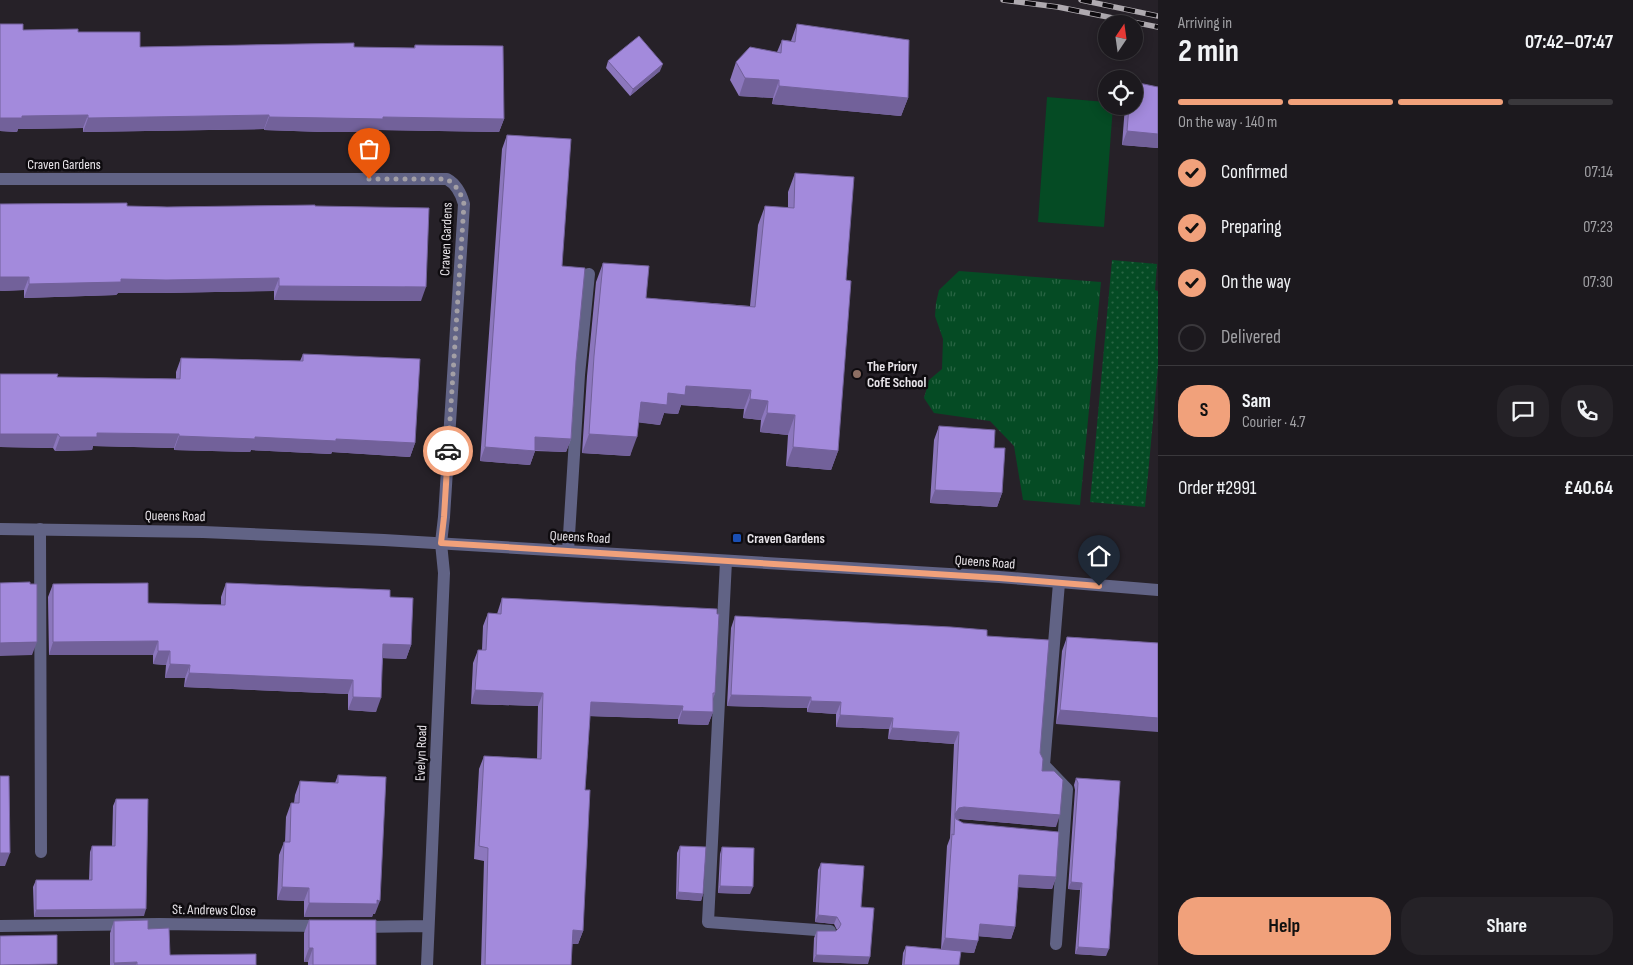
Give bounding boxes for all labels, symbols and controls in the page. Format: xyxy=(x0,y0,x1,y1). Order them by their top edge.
text: Arriving in xyxy=(1178,14,1232,33)
north arrow xyxy=(1098,15,1142,60)
map controls xyxy=(1098,15,1143,115)
text: 07:42–07:47 xyxy=(1525,31,1613,54)
text: 2 min xyxy=(1178,32,1239,71)
button: locate xyxy=(1098,70,1143,115)
text: On the way · 140 m xyxy=(1178,113,1277,132)
pin xyxy=(348,128,390,179)
icon: bag xyxy=(355,135,383,163)
street label: Craven Gardens xyxy=(27,156,101,173)
icon: check xyxy=(1178,159,1206,187)
text: Confirmed xyxy=(1221,161,1288,184)
text: 07:14 xyxy=(1584,163,1613,182)
street label: Craven Gardens xyxy=(436,202,456,276)
icon: check xyxy=(1178,214,1206,242)
text: Preparing xyxy=(1221,216,1282,239)
text: 07:23 xyxy=(1583,218,1613,237)
icon: check xyxy=(1178,269,1206,297)
text: On the way xyxy=(1221,271,1291,294)
text: 07:30 xyxy=(1583,273,1613,292)
text: Delivered xyxy=(1221,326,1281,349)
place label: The Priory CofE School xyxy=(867,358,926,391)
marker: The Priory CofE School xyxy=(851,368,863,380)
button: chat xyxy=(1497,385,1549,437)
button: phone xyxy=(1561,385,1613,437)
text: Sam xyxy=(1242,390,1271,413)
text: S xyxy=(1200,399,1208,422)
text: Courier · 4.7 xyxy=(1242,413,1305,432)
courier xyxy=(423,426,473,476)
icon: car xyxy=(434,437,462,465)
text: Order #2991 xyxy=(1178,477,1257,500)
text: £40.64 xyxy=(1564,477,1613,500)
street label: Queens Road xyxy=(145,507,206,525)
street label: Queens Road xyxy=(549,527,611,547)
place label: Craven Gardens xyxy=(747,530,825,547)
marker: Craven Gardens xyxy=(731,532,743,544)
pin xyxy=(1078,535,1120,586)
icon: home xyxy=(1085,542,1113,570)
street label: Queens Road xyxy=(954,551,1016,573)
street label: Evelyn Road xyxy=(412,724,430,781)
button: Help xyxy=(1178,897,1391,955)
button: Share xyxy=(1401,897,1613,955)
street label: St. Andrews Close xyxy=(172,901,256,919)

